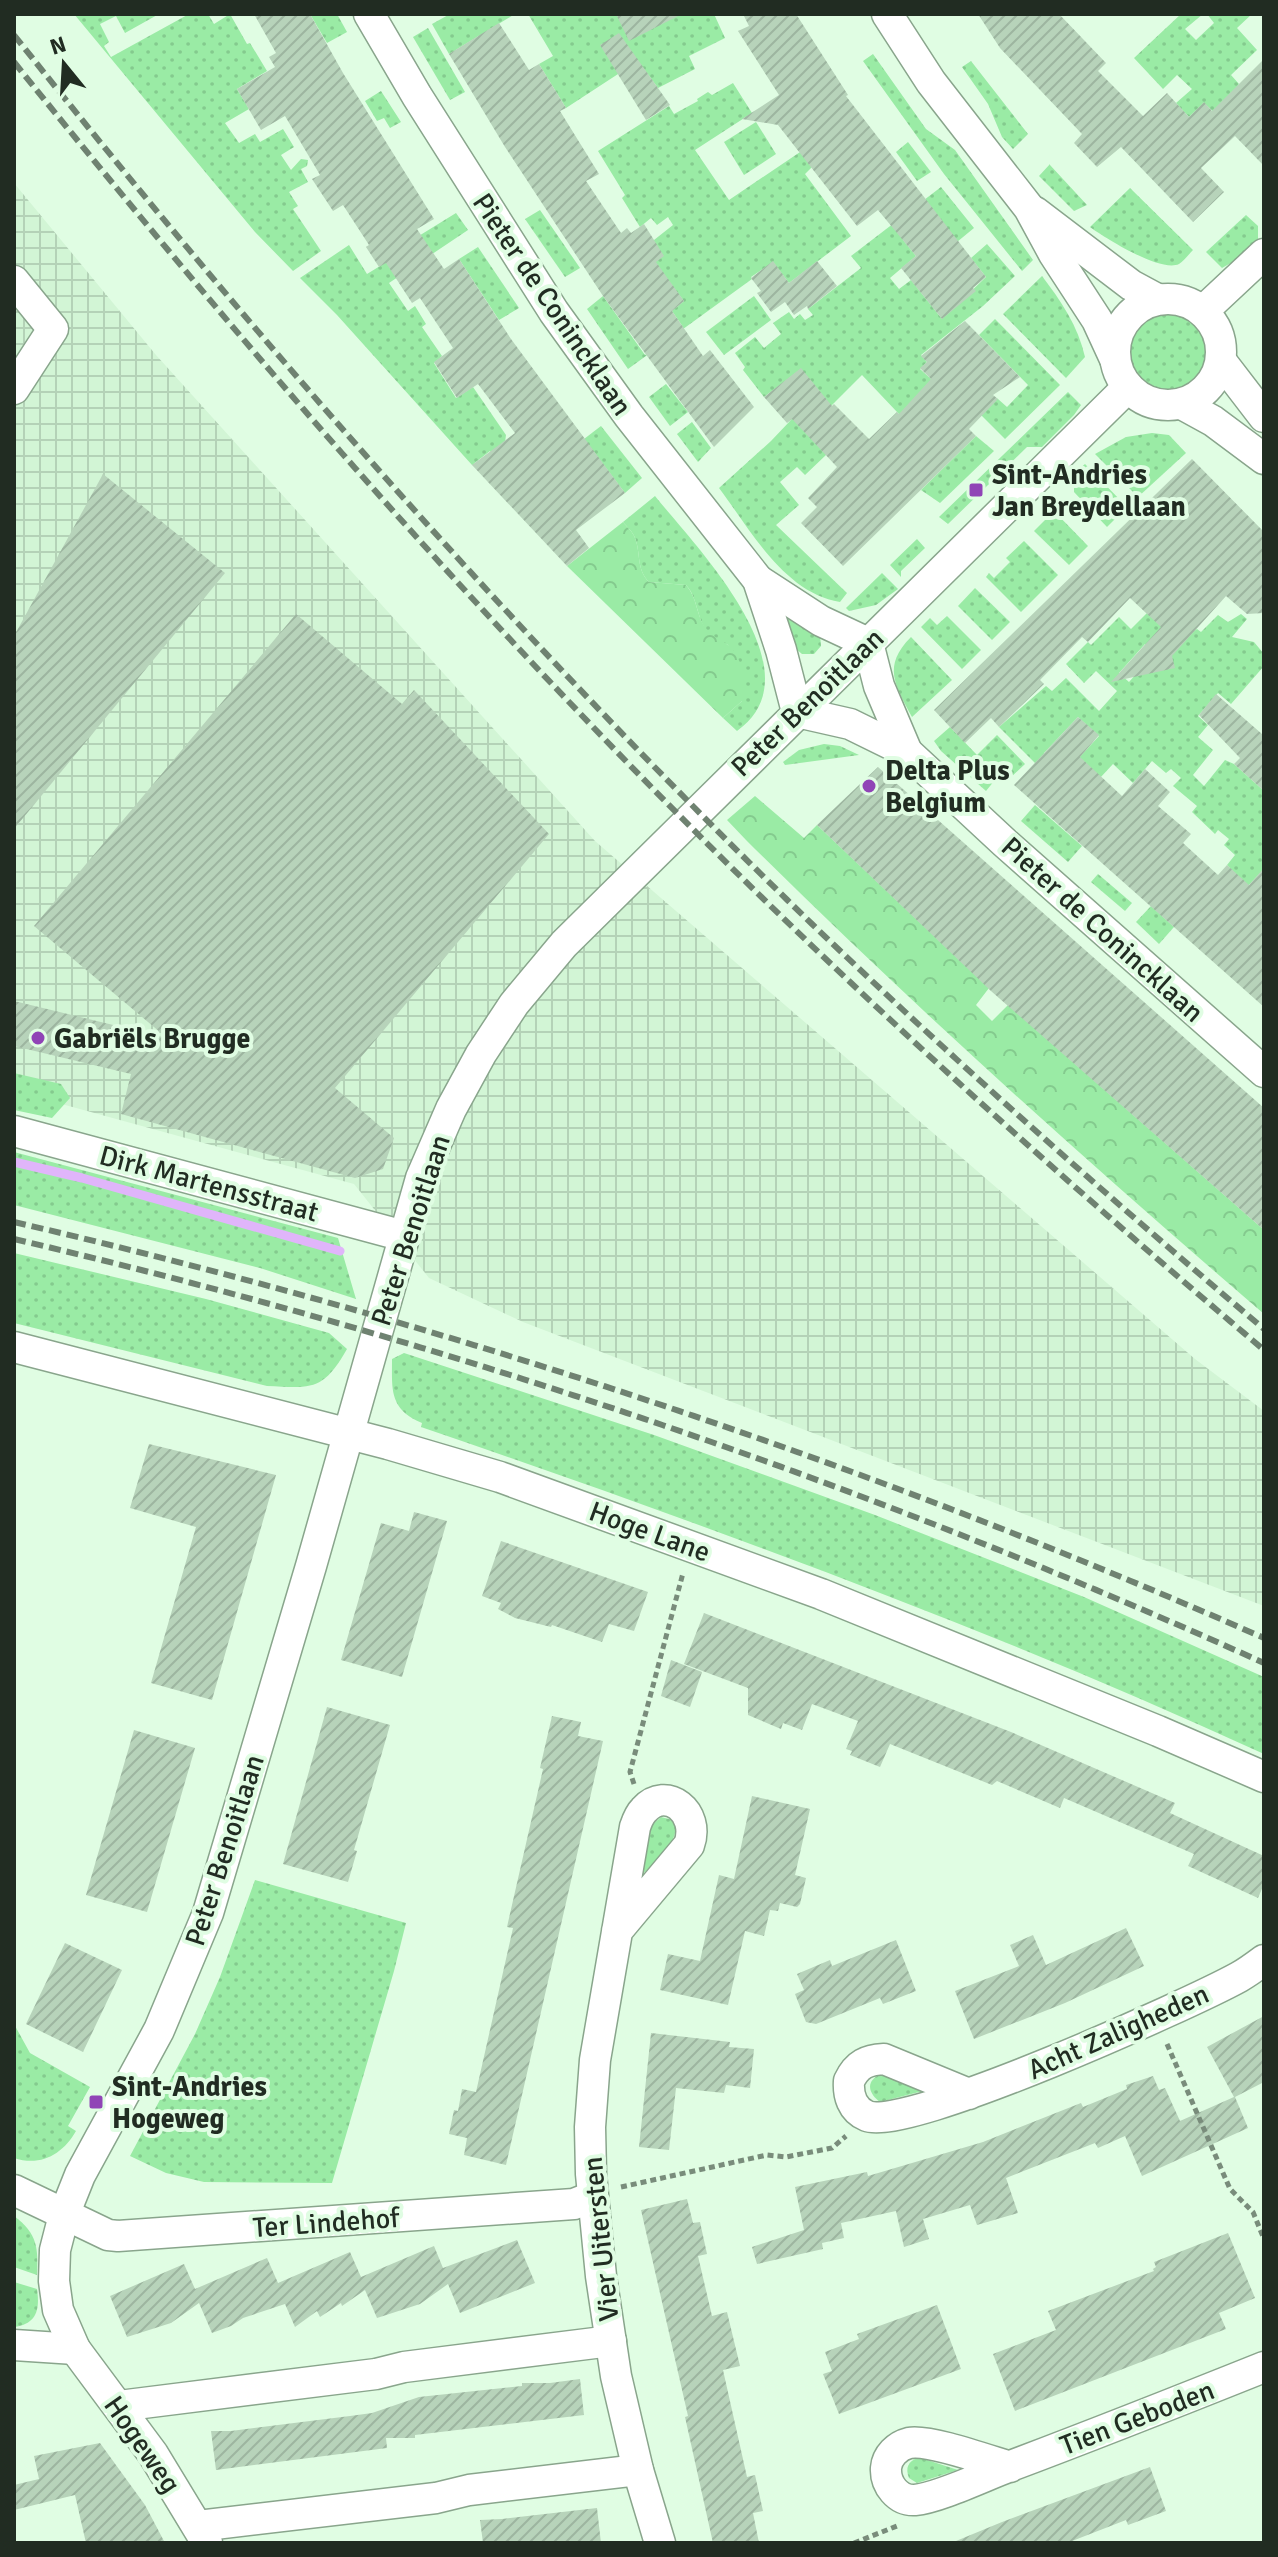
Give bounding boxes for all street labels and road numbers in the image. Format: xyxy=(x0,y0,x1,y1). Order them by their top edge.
street label: Pieter de Conincklaan xyxy=(465,187,639,422)
street label: Peter Benoitlaan xyxy=(724,621,891,784)
street label: Pieter de Conincklaan xyxy=(994,830,1211,1030)
street label: Peter Benoitlaan xyxy=(364,1130,458,1330)
street label: Dirk Martensstraat xyxy=(96,1138,322,1230)
street label: Hoge Lane xyxy=(585,1494,715,1570)
street label: Peter Benoitlaan xyxy=(178,1750,272,1950)
street label: Acht Zaligheden xyxy=(1023,1977,1214,2087)
street label: Vier Uitersten xyxy=(575,2155,627,2323)
street label: Ter Lindehof xyxy=(252,2201,402,2245)
street label: Tien Geboden xyxy=(1056,2373,1219,2463)
street label: Hogeweg xyxy=(97,2390,188,2500)

